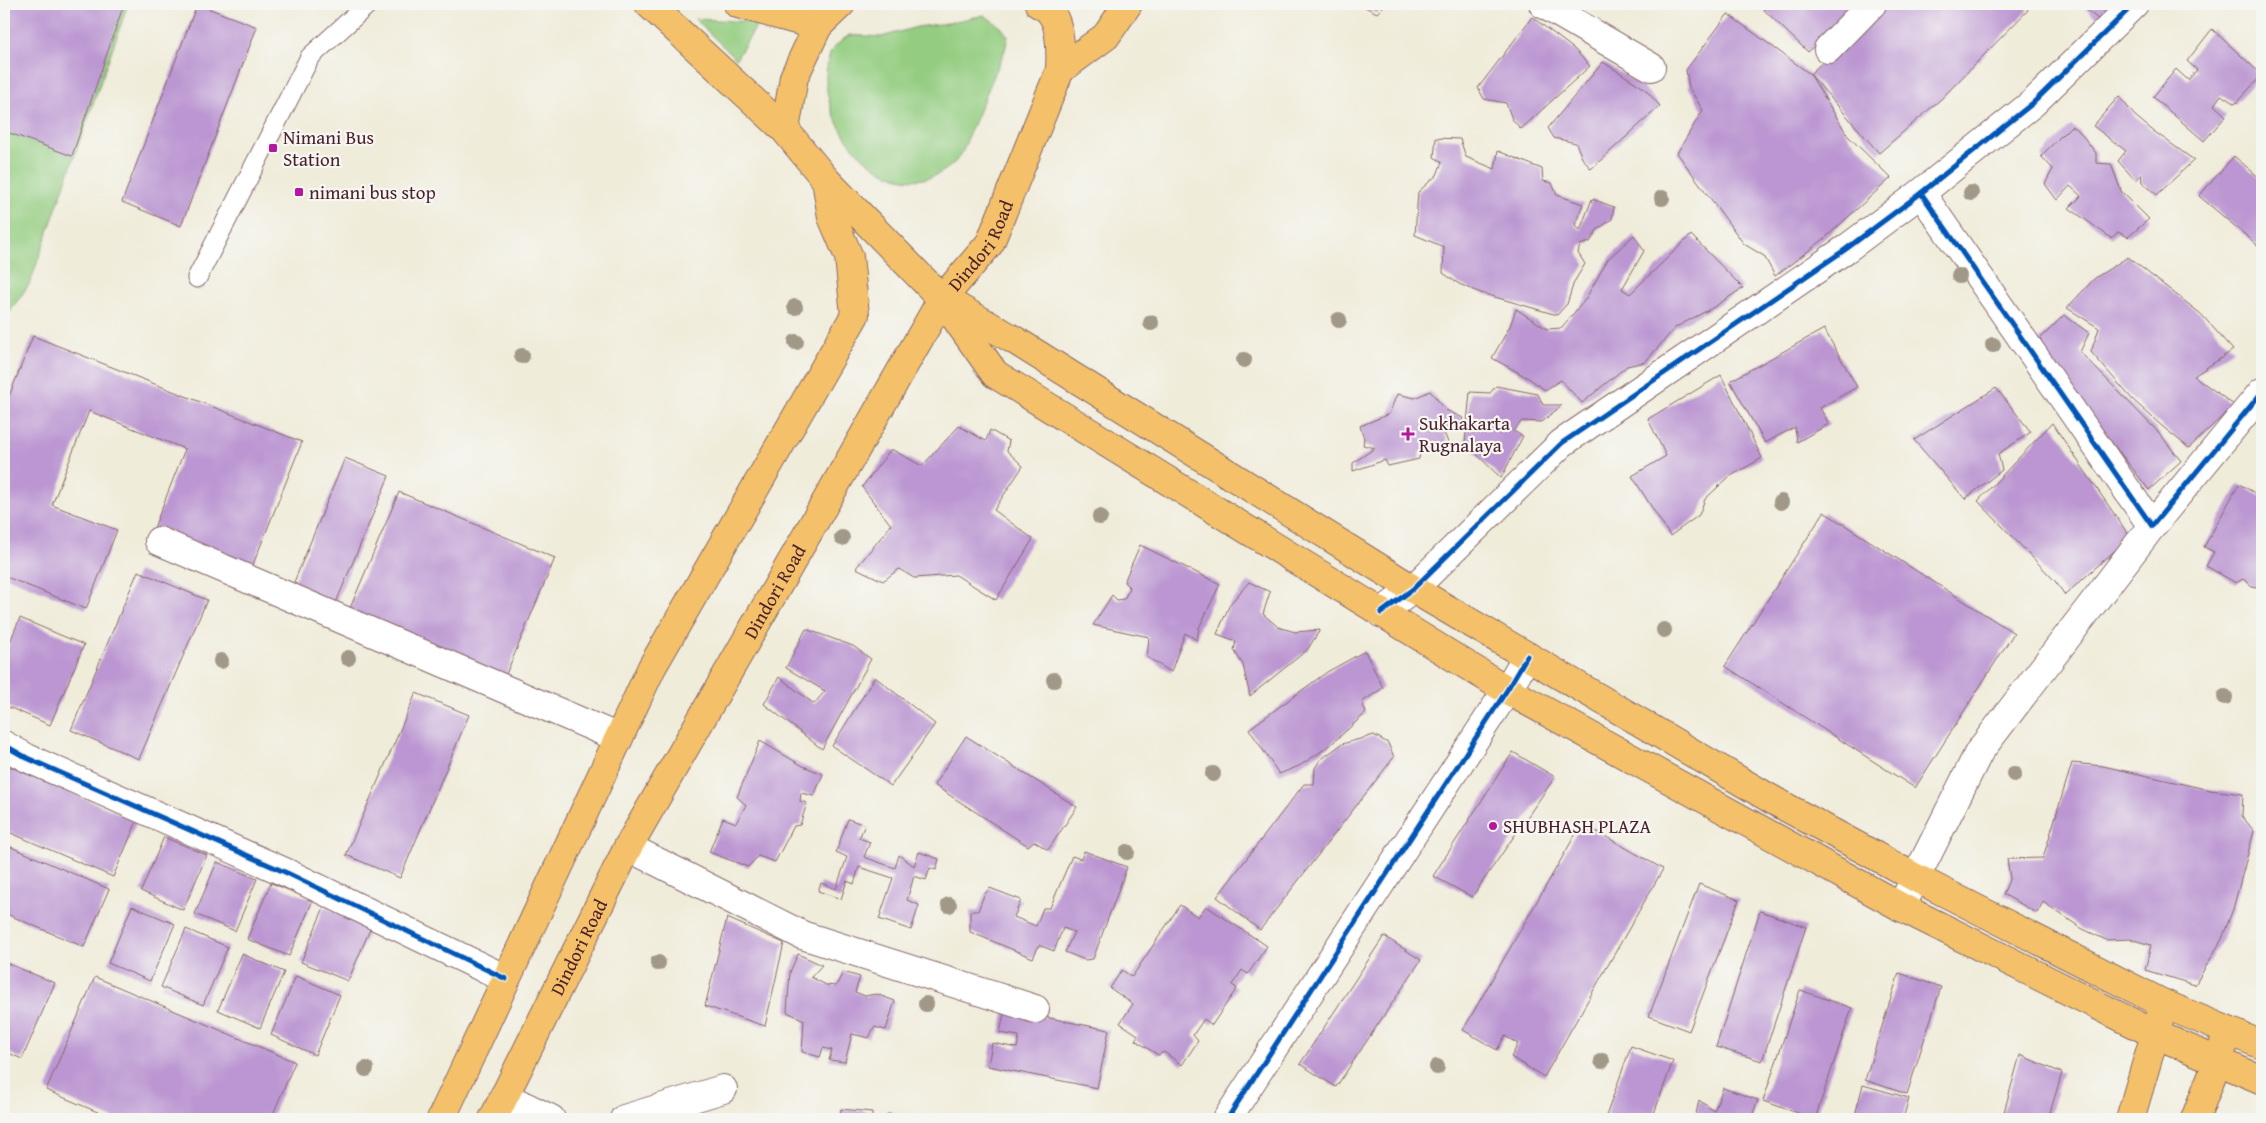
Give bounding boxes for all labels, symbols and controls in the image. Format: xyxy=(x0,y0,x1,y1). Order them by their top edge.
place label: Nimani Bus Station xyxy=(283,123,374,173)
marker: Nimani Bus Station xyxy=(267,142,279,154)
place label: nimani bus stop xyxy=(309,178,436,206)
marker: nimani bus stop xyxy=(293,186,305,198)
street label: Dindori Road xyxy=(941,195,1020,297)
place label: Sukhakarta Rugnalaya xyxy=(1419,409,1510,459)
marker: Sukhakarta Rugnalaya xyxy=(1401,427,1415,441)
street label: Dindori Road xyxy=(736,539,813,644)
place label: SHUBHASH PLAZA xyxy=(1503,812,1651,840)
marker: SHUBHASH PLAZA xyxy=(1487,820,1499,832)
street label: Dindori Road xyxy=(543,893,615,1000)

